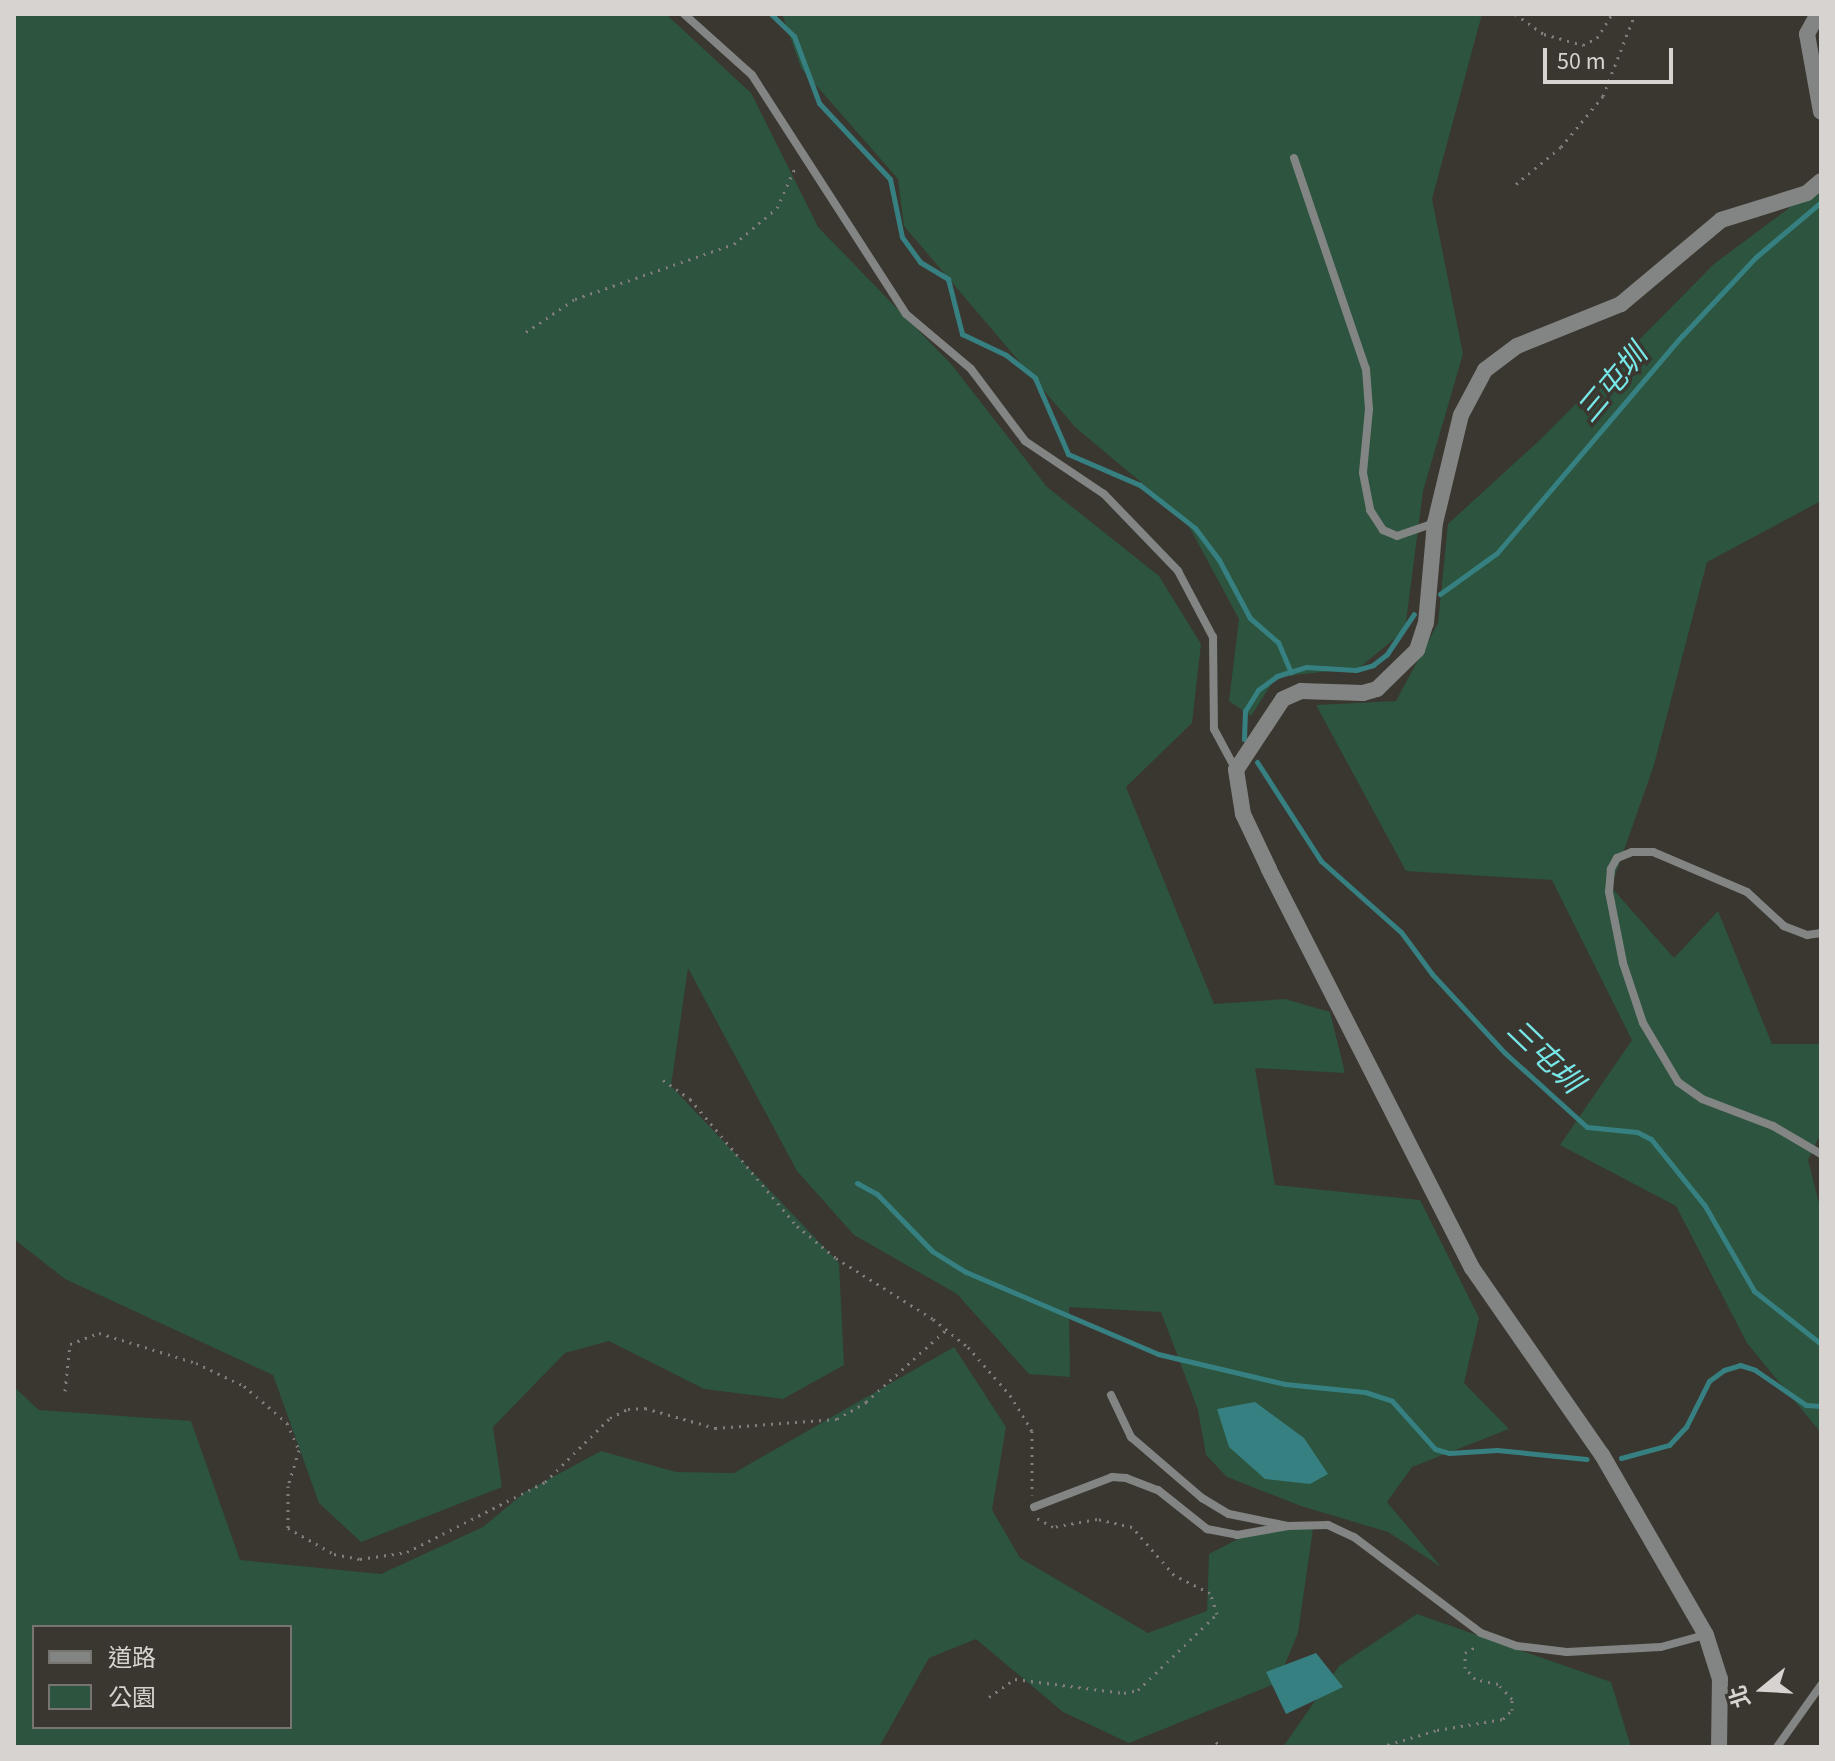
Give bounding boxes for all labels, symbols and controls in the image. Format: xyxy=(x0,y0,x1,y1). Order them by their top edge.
scale bar xyxy=(1547,32,1677,82)
text: 50 m xyxy=(1557,44,1606,79)
water label: 三屯圳 xyxy=(1570,338,1656,430)
water label: 三屯圳 xyxy=(1499,1013,1589,1101)
legend xyxy=(32,1625,292,1729)
text: 道路 xyxy=(108,1641,156,1676)
north arrow xyxy=(1723,1649,1803,1729)
text: 公園 xyxy=(108,1681,156,1716)
text: 北 xyxy=(1722,1681,1759,1712)

